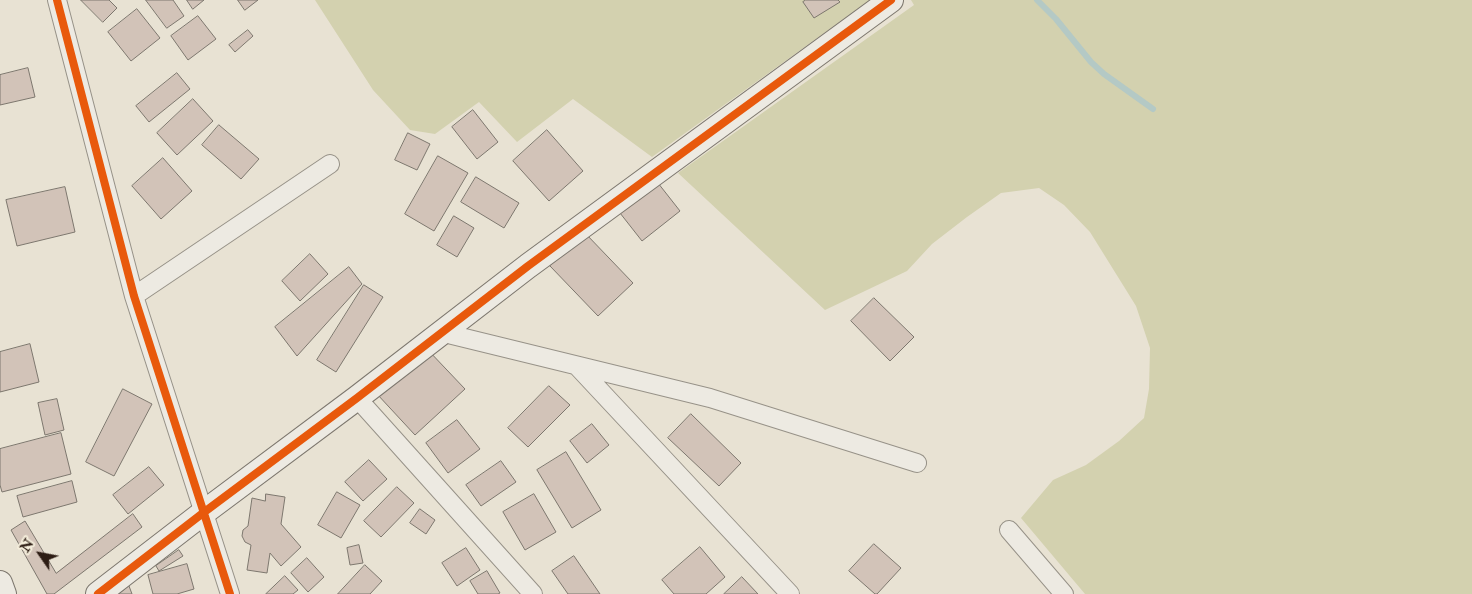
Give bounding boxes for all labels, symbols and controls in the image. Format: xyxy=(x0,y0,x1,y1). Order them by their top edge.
north arrow xyxy=(15,529,65,579)
text: N xyxy=(16,536,38,555)

